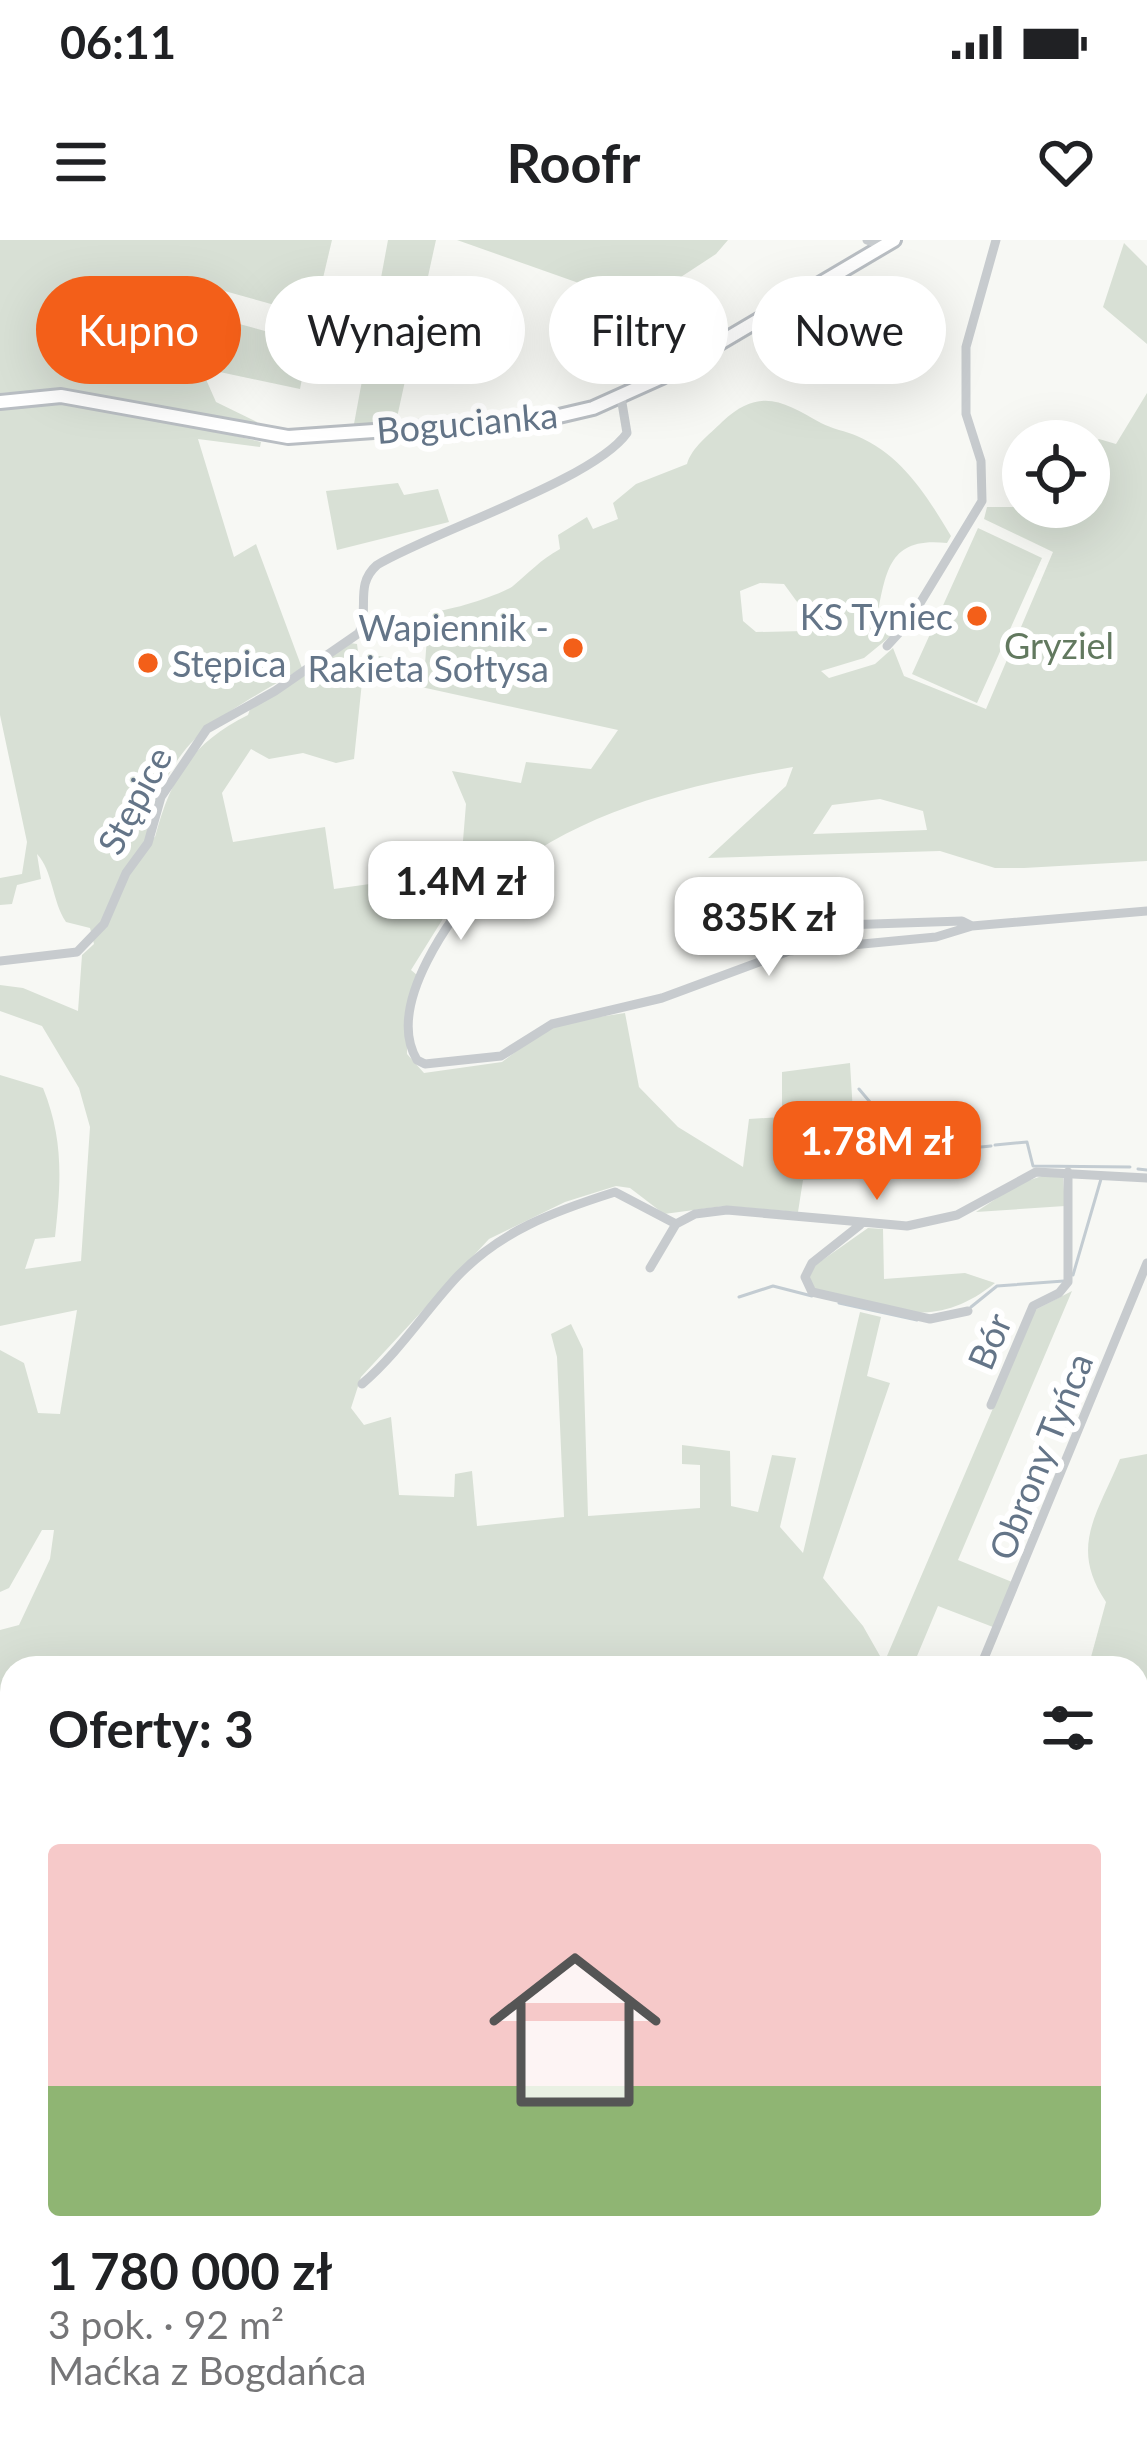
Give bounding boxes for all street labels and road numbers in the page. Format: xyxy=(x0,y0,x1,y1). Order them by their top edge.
street label: Bogucianka xyxy=(374,392,560,452)
street label: Stępice xyxy=(88,739,180,861)
street label: Bór xyxy=(958,1306,1020,1376)
street label: Obrony Tyńca xyxy=(979,1346,1101,1566)

